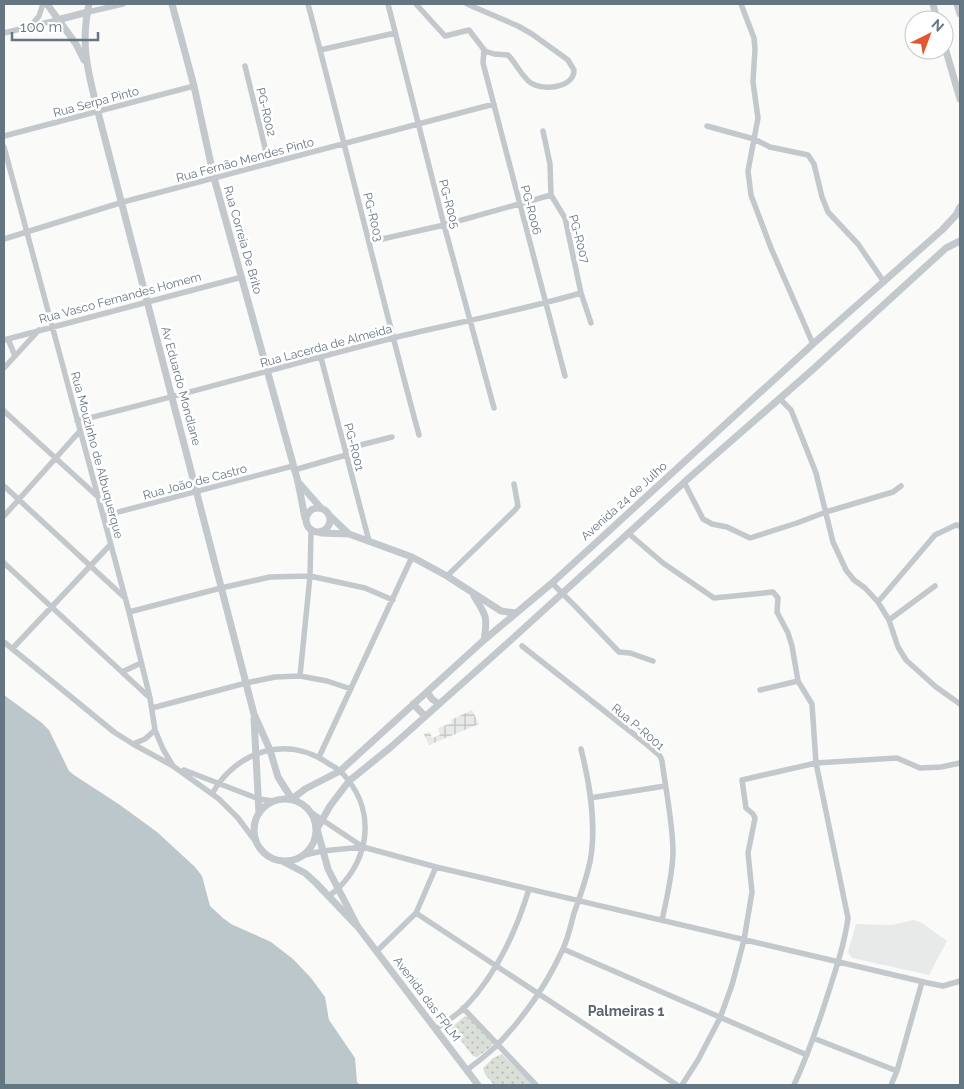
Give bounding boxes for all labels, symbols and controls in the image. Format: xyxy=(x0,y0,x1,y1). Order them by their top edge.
scale bar xyxy=(12,10,99,42)
north arrow xyxy=(904,10,954,60)
text: N xyxy=(928,16,947,35)
text: 100 m xyxy=(20,18,62,36)
street label: Rua Serpa Pinto xyxy=(52,84,140,120)
street label: PG-R002 xyxy=(253,86,279,138)
street label: Rua Fernão Mendes Pinto xyxy=(175,135,315,185)
street label: PG-R005 xyxy=(436,178,462,230)
street label: Rua Correia De Brito xyxy=(221,184,265,296)
street label: PG-R006 xyxy=(518,184,544,236)
street label: PG-R003 xyxy=(360,191,386,243)
street label: PG-R007 xyxy=(566,213,592,266)
street label: Rua Vasco Fernandes Homem xyxy=(37,270,203,326)
street label: Rua Lacerda de Almeida xyxy=(259,322,393,370)
street label: Av Eduardo Mondlane xyxy=(158,325,204,447)
street label: Rua Mouzinho de Albuquerque xyxy=(68,370,126,540)
street label: PG-R001 xyxy=(341,422,367,472)
street label: Avenida 24 de Julho xyxy=(578,459,670,543)
street label: Rua João de Castro xyxy=(142,461,248,503)
street label: Rua P-R001 xyxy=(609,701,667,753)
street label: Avenida das FPLM xyxy=(391,954,463,1044)
district label: Palmeiras 1 xyxy=(588,1003,664,1019)

